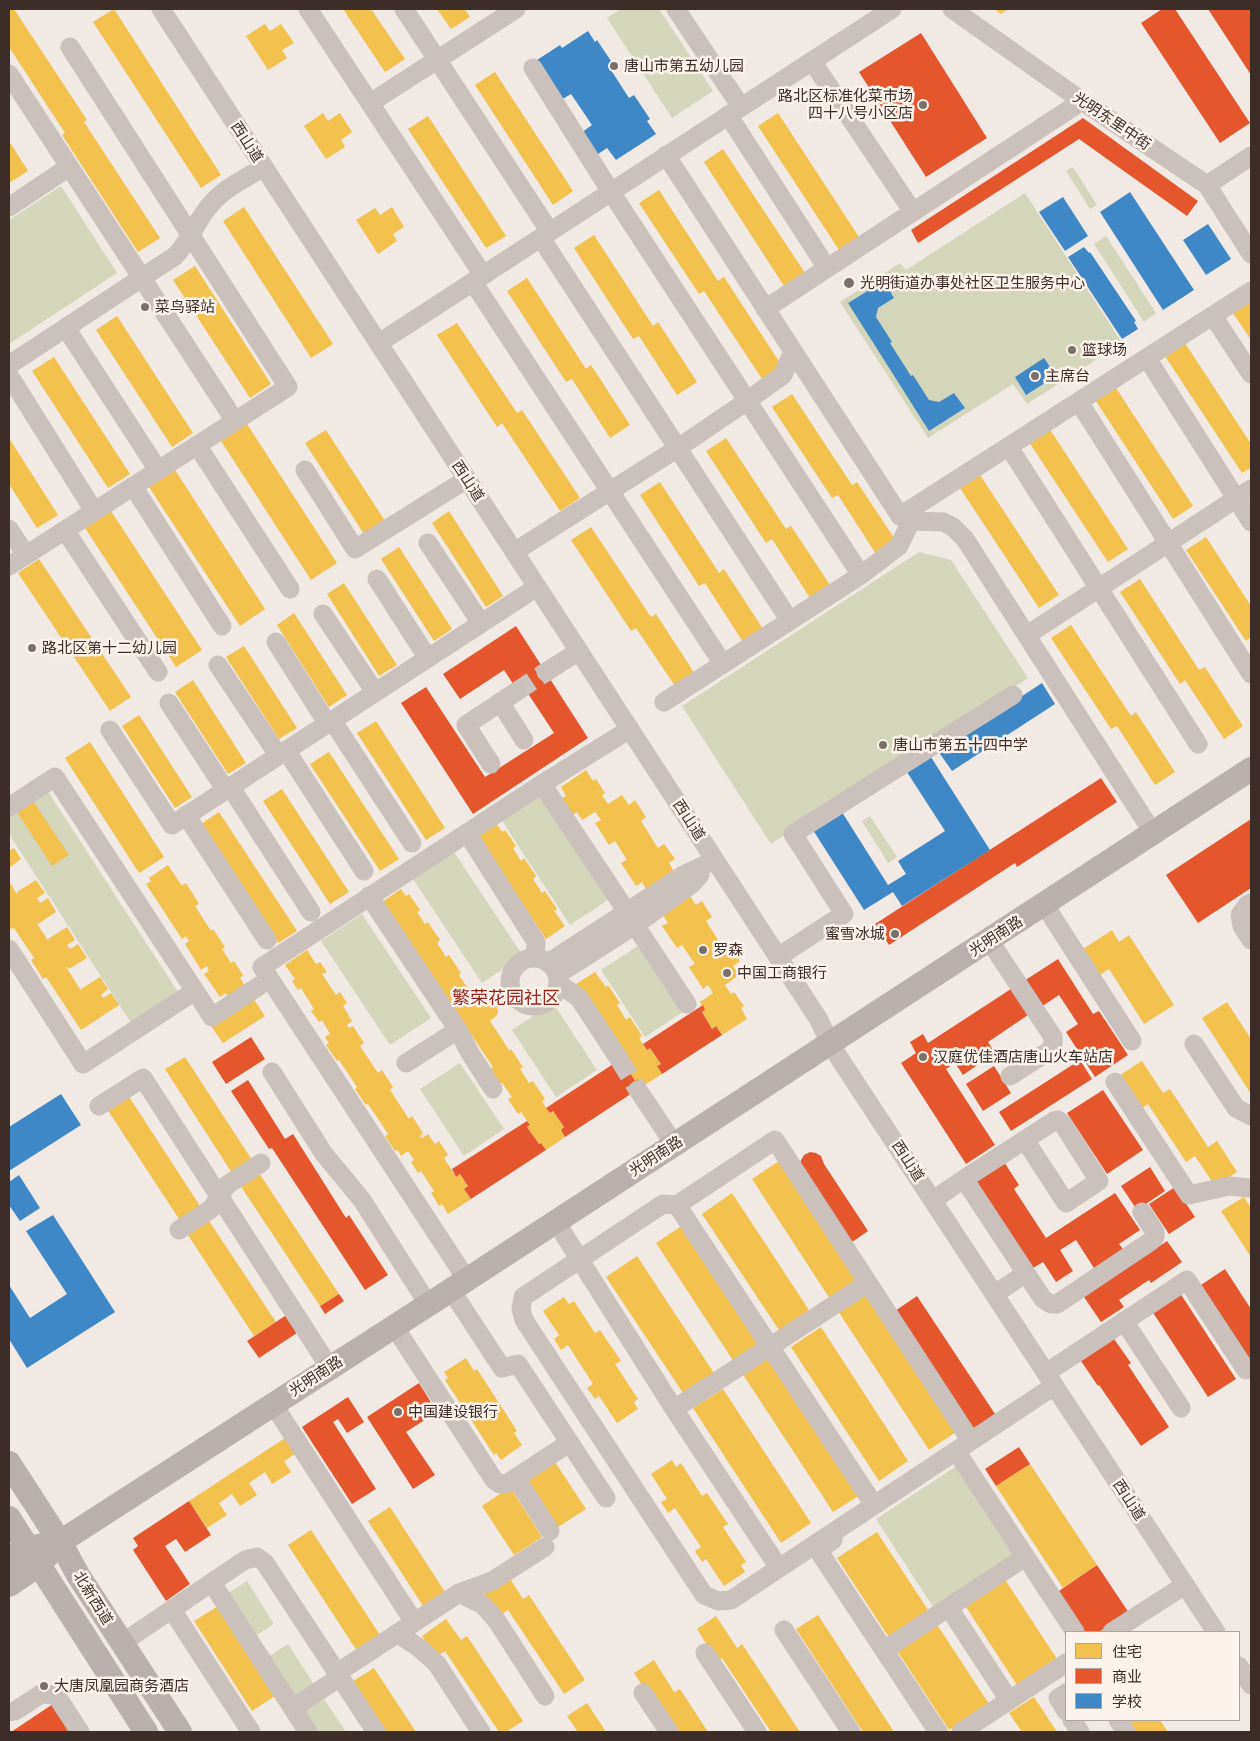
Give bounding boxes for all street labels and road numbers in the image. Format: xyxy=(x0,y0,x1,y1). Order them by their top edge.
street label: 光明东里中街 xyxy=(1070,88,1154,154)
street label: 西山道 xyxy=(227,118,267,166)
street label: 西山道 xyxy=(448,457,488,505)
street label: 西山道 xyxy=(669,796,709,844)
street label: 光明南路 xyxy=(966,912,1026,960)
street label: 光明南路 xyxy=(626,1132,686,1180)
street label: 西山道 xyxy=(888,1137,928,1185)
street label: 光明南路 xyxy=(286,1352,346,1400)
street label: 西山道 xyxy=(1109,1476,1149,1524)
street label: 北新西道 xyxy=(69,1568,117,1628)

